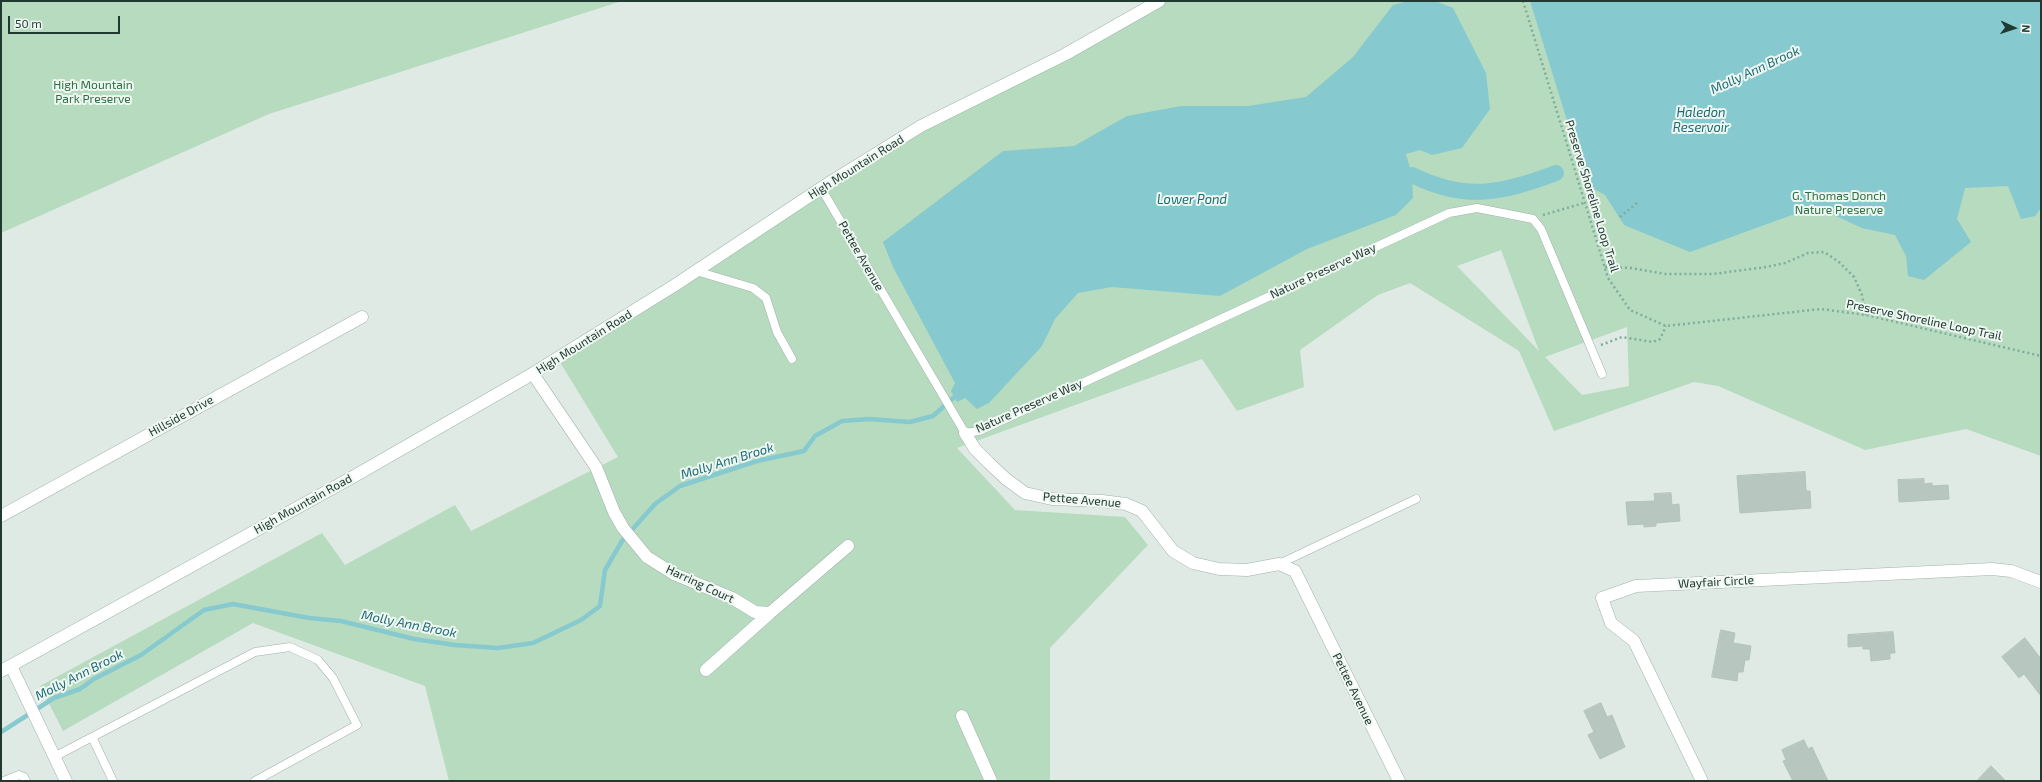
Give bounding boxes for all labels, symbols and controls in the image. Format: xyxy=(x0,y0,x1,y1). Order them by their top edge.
scale bar xyxy=(10,8,122,34)
north arrow xyxy=(1994,8,2034,48)
text: 50 m xyxy=(15,16,42,30)
text: N xyxy=(2020,24,2033,33)
water label: Molly Ann Brook xyxy=(1708,43,1802,97)
park label: High Mountain Park Preserve xyxy=(53,78,133,106)
water label: Haledon Reservoir xyxy=(1673,105,1729,136)
street label: Preserve Shoreline Loop Trail xyxy=(1562,118,1622,274)
street label: High Mountain Road xyxy=(806,132,906,202)
park label: G. Thomas Donch Nature Preserve xyxy=(1792,189,1886,217)
water label: Lower Pond xyxy=(1157,192,1227,208)
street label: Pettee Avenue xyxy=(835,218,887,294)
street label: Nature Preserve Way xyxy=(1268,240,1378,302)
street label: Preserve Shoreline Loop Trail xyxy=(1845,296,2003,344)
street label: High Mountain Road xyxy=(534,307,634,377)
street label: Nature Preserve Way xyxy=(973,376,1085,436)
street label: Hillside Drive xyxy=(146,392,216,440)
water label: Molly Ann Brook xyxy=(679,439,775,483)
street label: High Mountain Road xyxy=(251,471,355,537)
street label: Pettee Avenue xyxy=(1042,489,1122,511)
street label: Harring Court xyxy=(664,562,736,606)
street label: Wayfair Circle xyxy=(1678,573,1754,591)
water label: Molly Ann Brook xyxy=(360,607,458,641)
water label: Molly Ann Brook xyxy=(32,646,126,704)
street label: Pettee Avenue xyxy=(1329,651,1377,727)

